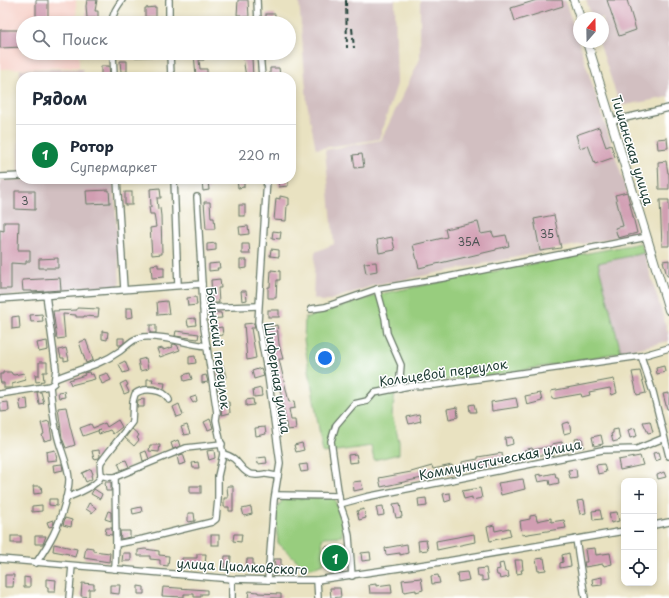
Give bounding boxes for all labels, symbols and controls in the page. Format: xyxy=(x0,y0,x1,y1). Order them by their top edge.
north arrow xyxy=(573,12,609,48)
search box xyxy=(16,16,296,60)
icon: search xyxy=(30,27,52,49)
text: Поиск xyxy=(62,27,108,50)
text: Рядом xyxy=(32,85,87,111)
street label: Тишанская улица xyxy=(607,93,659,208)
text: Poтор xyxy=(70,134,114,157)
text: 1 xyxy=(42,145,48,164)
text: 220 m xyxy=(238,145,280,164)
text: Супермаркет xyxy=(70,157,157,176)
house number: 3 xyxy=(21,192,29,209)
house number: 35 xyxy=(540,225,554,242)
house number: 35А xyxy=(458,233,481,250)
street label: Боинский переулок xyxy=(202,286,236,410)
street label: Шиферная улица xyxy=(260,321,296,436)
your location xyxy=(315,348,335,368)
street label: Кольцевой переулок xyxy=(378,354,509,390)
street label: Коммунистическая улица xyxy=(417,434,584,484)
map controls xyxy=(621,478,657,586)
button: + xyxy=(621,478,657,514)
button: − xyxy=(621,514,657,550)
pin: 1 xyxy=(322,543,348,573)
button: locate xyxy=(621,550,657,586)
street label: улица Циолковского xyxy=(176,553,308,579)

